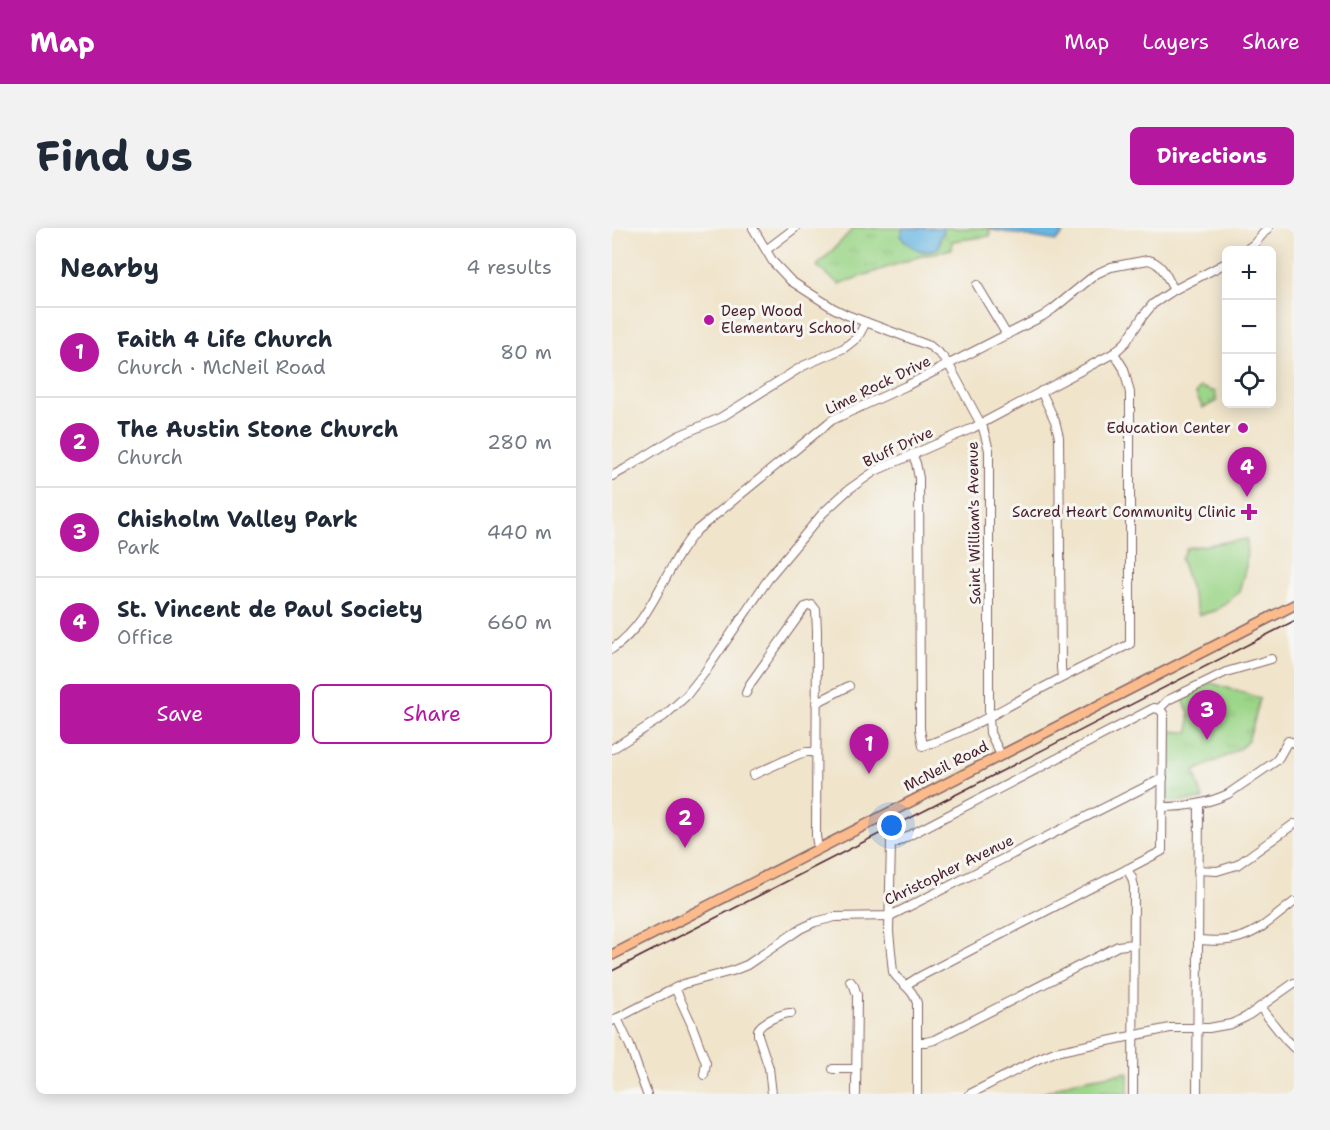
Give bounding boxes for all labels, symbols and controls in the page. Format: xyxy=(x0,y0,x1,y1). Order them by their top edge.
text: Map xyxy=(30,23,95,61)
text: Map xyxy=(1064,28,1109,56)
text: Layers xyxy=(1142,28,1209,56)
text: Share xyxy=(1242,28,1300,56)
button: Directions xyxy=(1130,127,1294,185)
text: Find us xyxy=(36,128,193,184)
map controls xyxy=(1222,246,1276,408)
button: + xyxy=(1222,246,1276,300)
text: Nearby xyxy=(60,250,159,285)
text: 4 results xyxy=(466,254,552,280)
button: − xyxy=(1222,300,1276,354)
place label: Deep Wood Elementary School xyxy=(721,301,857,338)
marker: Deep Wood Elementary School xyxy=(702,313,716,327)
text: Faith 4 Life Church xyxy=(117,325,332,354)
text: 1 xyxy=(75,339,84,365)
text: 80 m xyxy=(500,339,552,365)
street label: Lime Rock Drive xyxy=(822,351,934,419)
text: Church · McNeil Road xyxy=(117,354,326,380)
button: locate xyxy=(1222,354,1276,408)
text: The Austin Stone Church xyxy=(117,415,398,444)
place label: Education Center xyxy=(1107,418,1231,438)
marker: Education Center xyxy=(1236,421,1250,435)
street label: Bluff Drive xyxy=(860,422,936,472)
text: 2 xyxy=(73,429,87,455)
text: 280 m xyxy=(487,429,552,455)
street label: Saint William's Avenue xyxy=(963,441,985,605)
text: Church xyxy=(117,444,183,470)
pin: 4 xyxy=(1228,448,1266,497)
place label: Sacred Heart Community Clinic xyxy=(1012,502,1236,522)
marker: Sacred Heart Community Clinic xyxy=(1240,503,1258,521)
text: Chisholm Valley Park xyxy=(117,505,358,534)
text: 3 xyxy=(73,519,87,545)
text: 440 m xyxy=(487,519,552,545)
text: Park xyxy=(117,534,160,560)
text: St. Vincent de Paul Society xyxy=(117,595,423,624)
text: 4 xyxy=(73,609,87,635)
text: 660 m xyxy=(487,609,552,635)
text: Office xyxy=(117,624,173,650)
button: Save xyxy=(60,684,300,744)
button: Share xyxy=(312,684,552,744)
pin: 3 xyxy=(1188,690,1226,740)
pin: 1 xyxy=(850,724,888,774)
street label: McNeil Road xyxy=(900,736,992,796)
pin: 2 xyxy=(666,798,704,848)
your location xyxy=(877,811,906,840)
street label: Christopher Avenue xyxy=(881,830,1017,910)

